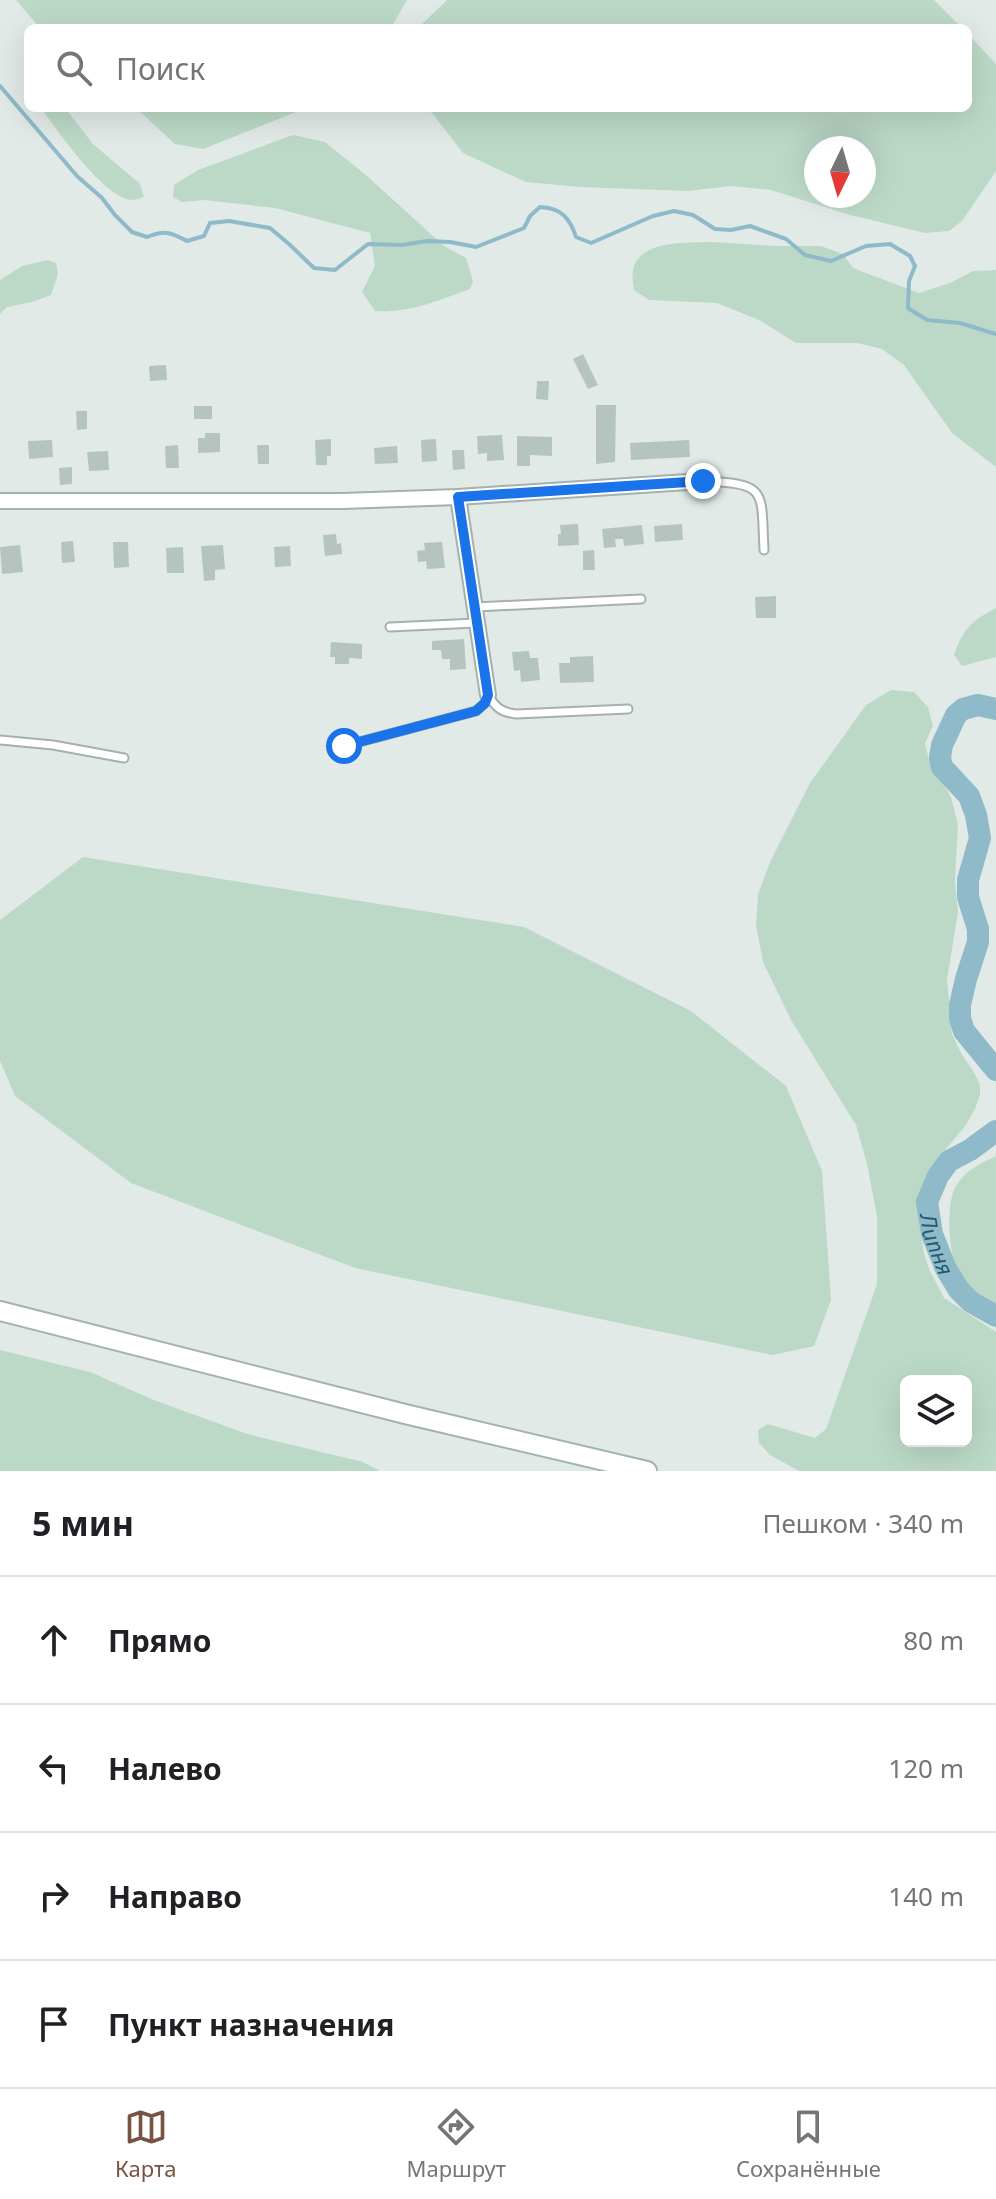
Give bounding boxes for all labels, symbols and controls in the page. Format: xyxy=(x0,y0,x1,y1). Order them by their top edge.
search box xyxy=(24,24,972,112)
icon: search xyxy=(52,46,96,90)
text: Поиск xyxy=(116,48,205,89)
north arrow xyxy=(804,136,876,208)
route end xyxy=(685,463,721,499)
route start xyxy=(326,728,362,764)
water label: Липня xyxy=(914,1210,962,1279)
map controls xyxy=(900,1375,972,1447)
button: layers xyxy=(900,1375,972,1447)
text: 5 мин xyxy=(32,1500,134,1546)
text: Пешком · 340 m xyxy=(762,1505,964,1541)
icon: ahead xyxy=(32,1618,76,1662)
text: Прямо xyxy=(108,1620,212,1661)
text: 80 m xyxy=(903,1622,964,1658)
icon: left xyxy=(32,1746,76,1790)
text: Налево xyxy=(108,1748,222,1789)
text: 120 m xyxy=(888,1750,964,1786)
icon: right xyxy=(32,1874,76,1918)
text: Направо xyxy=(108,1876,242,1917)
text: 140 m xyxy=(888,1878,964,1914)
icon: arrive xyxy=(32,2002,76,2046)
text: Пункт назначения xyxy=(108,2004,394,2045)
tab: Карта xyxy=(115,2105,176,2183)
tab: Маршрут xyxy=(406,2105,506,2183)
tab: Сохранённые xyxy=(736,2105,881,2183)

